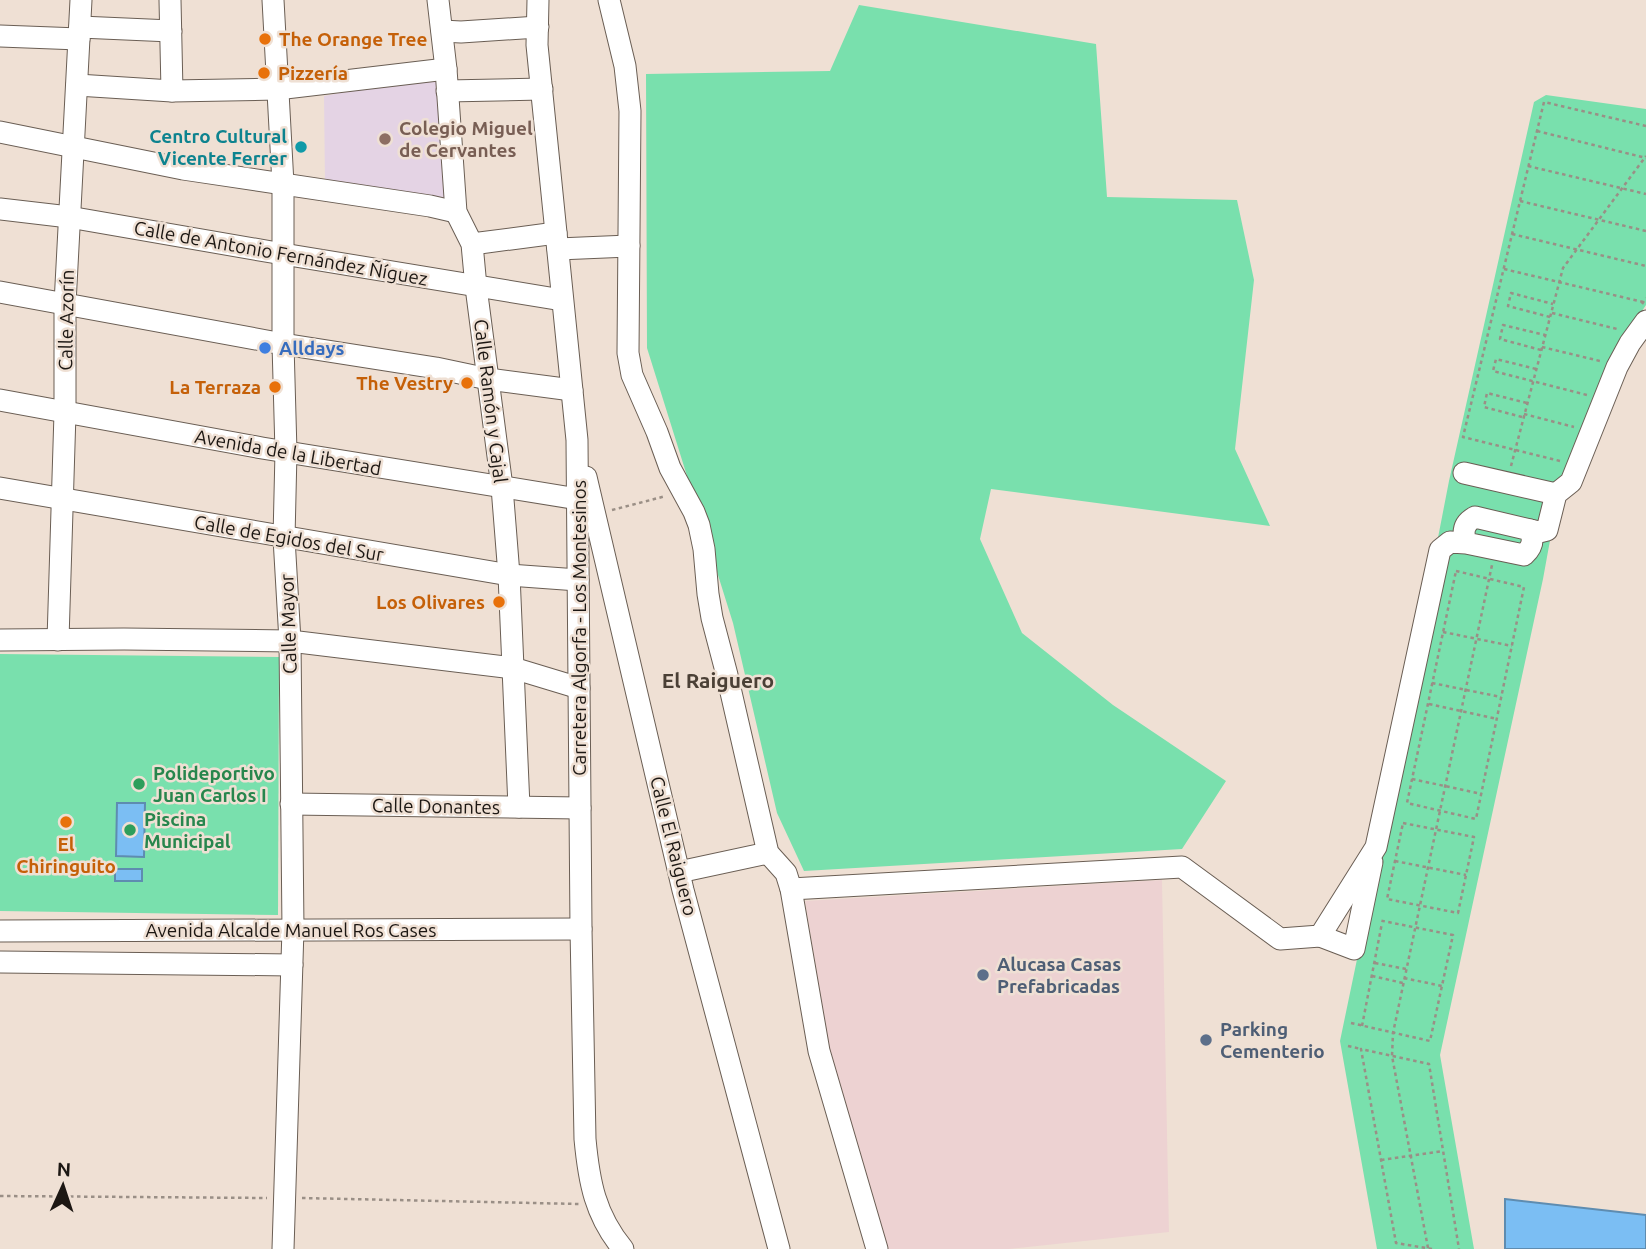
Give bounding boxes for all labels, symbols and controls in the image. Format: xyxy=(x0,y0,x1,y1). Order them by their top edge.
place label: The Orange Tree xyxy=(279,28,428,50)
marker: The Orange Tree xyxy=(257,31,273,47)
place label: Pizzería xyxy=(278,62,348,84)
marker: Pizzería xyxy=(256,65,272,81)
place label: Colegio Miguel de Cervantes xyxy=(399,117,533,161)
place label: Centro Cultural Vicente Ferrer xyxy=(149,125,287,169)
marker: Colegio Miguel de Cervantes xyxy=(377,131,393,147)
marker: Centro Cultural Vicente Ferrer xyxy=(293,139,309,155)
street label: Calle de Antonio Fernández Ñíguez xyxy=(132,216,430,290)
street label: Calle Azorín xyxy=(54,269,78,371)
street label: Calle Ramón y Cajal xyxy=(470,318,512,484)
place label: Alldays xyxy=(279,337,344,359)
marker: Alldays xyxy=(257,340,273,356)
place label: The Vestry xyxy=(356,372,453,394)
marker: The Vestry xyxy=(459,375,475,391)
place label: La Terraza xyxy=(169,376,261,398)
marker: La Terraza xyxy=(267,379,283,395)
street label: Avenida de la Libertad xyxy=(193,425,383,479)
street label: Carretera Algorfa - Los Montesinos xyxy=(568,480,590,776)
street label: Calle de Egidos del Sur xyxy=(193,511,385,565)
street label: Calle Mayor xyxy=(275,574,301,674)
place label: Los Olivares xyxy=(376,591,485,613)
marker: Los Olivares xyxy=(491,594,507,610)
district label: El Raiguero xyxy=(662,668,774,692)
place label: Polideportivo Juan Carlos I xyxy=(153,762,275,806)
street label: Calle El Raiguero xyxy=(646,774,702,918)
marker: Polideportivo Juan Carlos I xyxy=(131,776,147,792)
street label: Calle Donantes xyxy=(372,794,500,818)
place label: Piscina Municipal xyxy=(144,808,231,852)
marker: El Chiringuito xyxy=(58,814,74,830)
marker: Piscina Municipal xyxy=(122,822,138,838)
place label: El Chiringuito xyxy=(16,833,116,877)
street label: Avenida Alcalde Manuel Ros Cases xyxy=(145,919,437,941)
place label: Alucasa Casas Prefabricadas xyxy=(997,953,1121,997)
marker: Alucasa Casas Prefabricadas xyxy=(975,967,991,983)
place label: Parking Cementerio xyxy=(1220,1018,1325,1062)
marker: Parking Cementerio xyxy=(1198,1032,1214,1048)
north arrow xyxy=(28,1151,98,1221)
text: N xyxy=(56,1158,72,1180)

